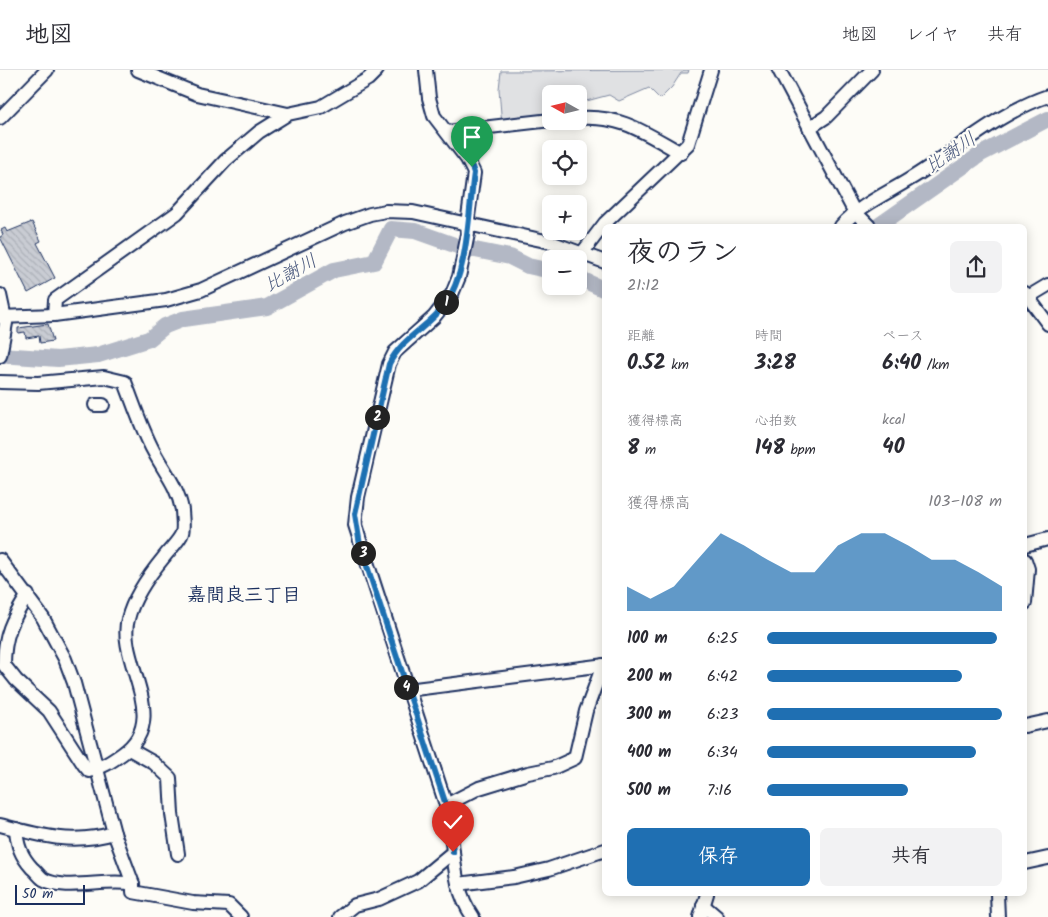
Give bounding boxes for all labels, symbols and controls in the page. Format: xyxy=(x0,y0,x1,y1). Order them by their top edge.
text: 地図 xyxy=(25,16,73,55)
text: 地図 xyxy=(842,21,878,50)
text: レイヤ xyxy=(906,21,959,50)
text: 共有 xyxy=(987,21,1023,50)
north arrow xyxy=(542,85,588,130)
map controls xyxy=(542,85,587,295)
pin xyxy=(451,116,493,167)
icon: arrive xyxy=(458,123,486,151)
water label: 比謝川 xyxy=(919,125,983,182)
button: locate xyxy=(542,140,587,185)
button: + xyxy=(542,195,587,240)
text: 夜のラン xyxy=(627,231,739,276)
button: share xyxy=(950,241,1002,293)
water label: 比謝川 xyxy=(259,247,323,301)
button: − xyxy=(542,250,587,295)
text: 21:12 xyxy=(627,273,660,298)
pin: 1 xyxy=(434,290,458,314)
text: 1 xyxy=(444,291,449,313)
text: 距離 xyxy=(627,325,655,347)
text: 時間 xyxy=(755,325,783,347)
text: ペース xyxy=(882,325,924,347)
text: 0.52 xyxy=(627,347,666,380)
text: 3:28 xyxy=(755,347,796,380)
text: 6:40 xyxy=(882,347,921,380)
text: km xyxy=(666,354,689,376)
text: /km xyxy=(921,354,949,376)
pin: 2 xyxy=(364,404,390,430)
text: 2 xyxy=(373,406,382,428)
text: kcal xyxy=(882,409,905,431)
text: 獲得標高 xyxy=(627,410,683,432)
text: 心拍数 xyxy=(755,410,797,432)
text: 40 xyxy=(882,431,905,464)
text: 8 xyxy=(627,432,639,465)
text: 148 xyxy=(755,432,785,465)
text: m xyxy=(639,439,656,461)
text: bpm xyxy=(785,439,816,461)
text: 103–108 m xyxy=(928,489,1002,514)
text: 獲得標高 xyxy=(627,491,691,516)
pin: 3 xyxy=(350,540,376,566)
text: 3 xyxy=(360,542,367,564)
district label: 嘉間良三丁目 xyxy=(187,581,301,611)
text: 100 m xyxy=(627,626,668,651)
text: 6:25 xyxy=(707,626,738,651)
text: 200 m xyxy=(627,664,672,689)
text: 6:42 xyxy=(707,664,738,689)
pin: 4 xyxy=(394,674,418,700)
text: 4 xyxy=(403,676,410,698)
text: 300 m xyxy=(627,702,671,727)
text: 6:23 xyxy=(707,702,738,727)
text: 400 m xyxy=(627,740,671,765)
text: 6:34 xyxy=(707,740,738,765)
text: 500 m xyxy=(627,778,671,803)
text: 7:16 xyxy=(707,778,732,803)
pin xyxy=(432,801,474,852)
icon: check xyxy=(439,808,467,836)
button: 保存 xyxy=(627,828,810,886)
button: 共有 xyxy=(820,828,1002,886)
scale bar xyxy=(15,882,85,905)
text: 50 m xyxy=(22,883,53,905)

